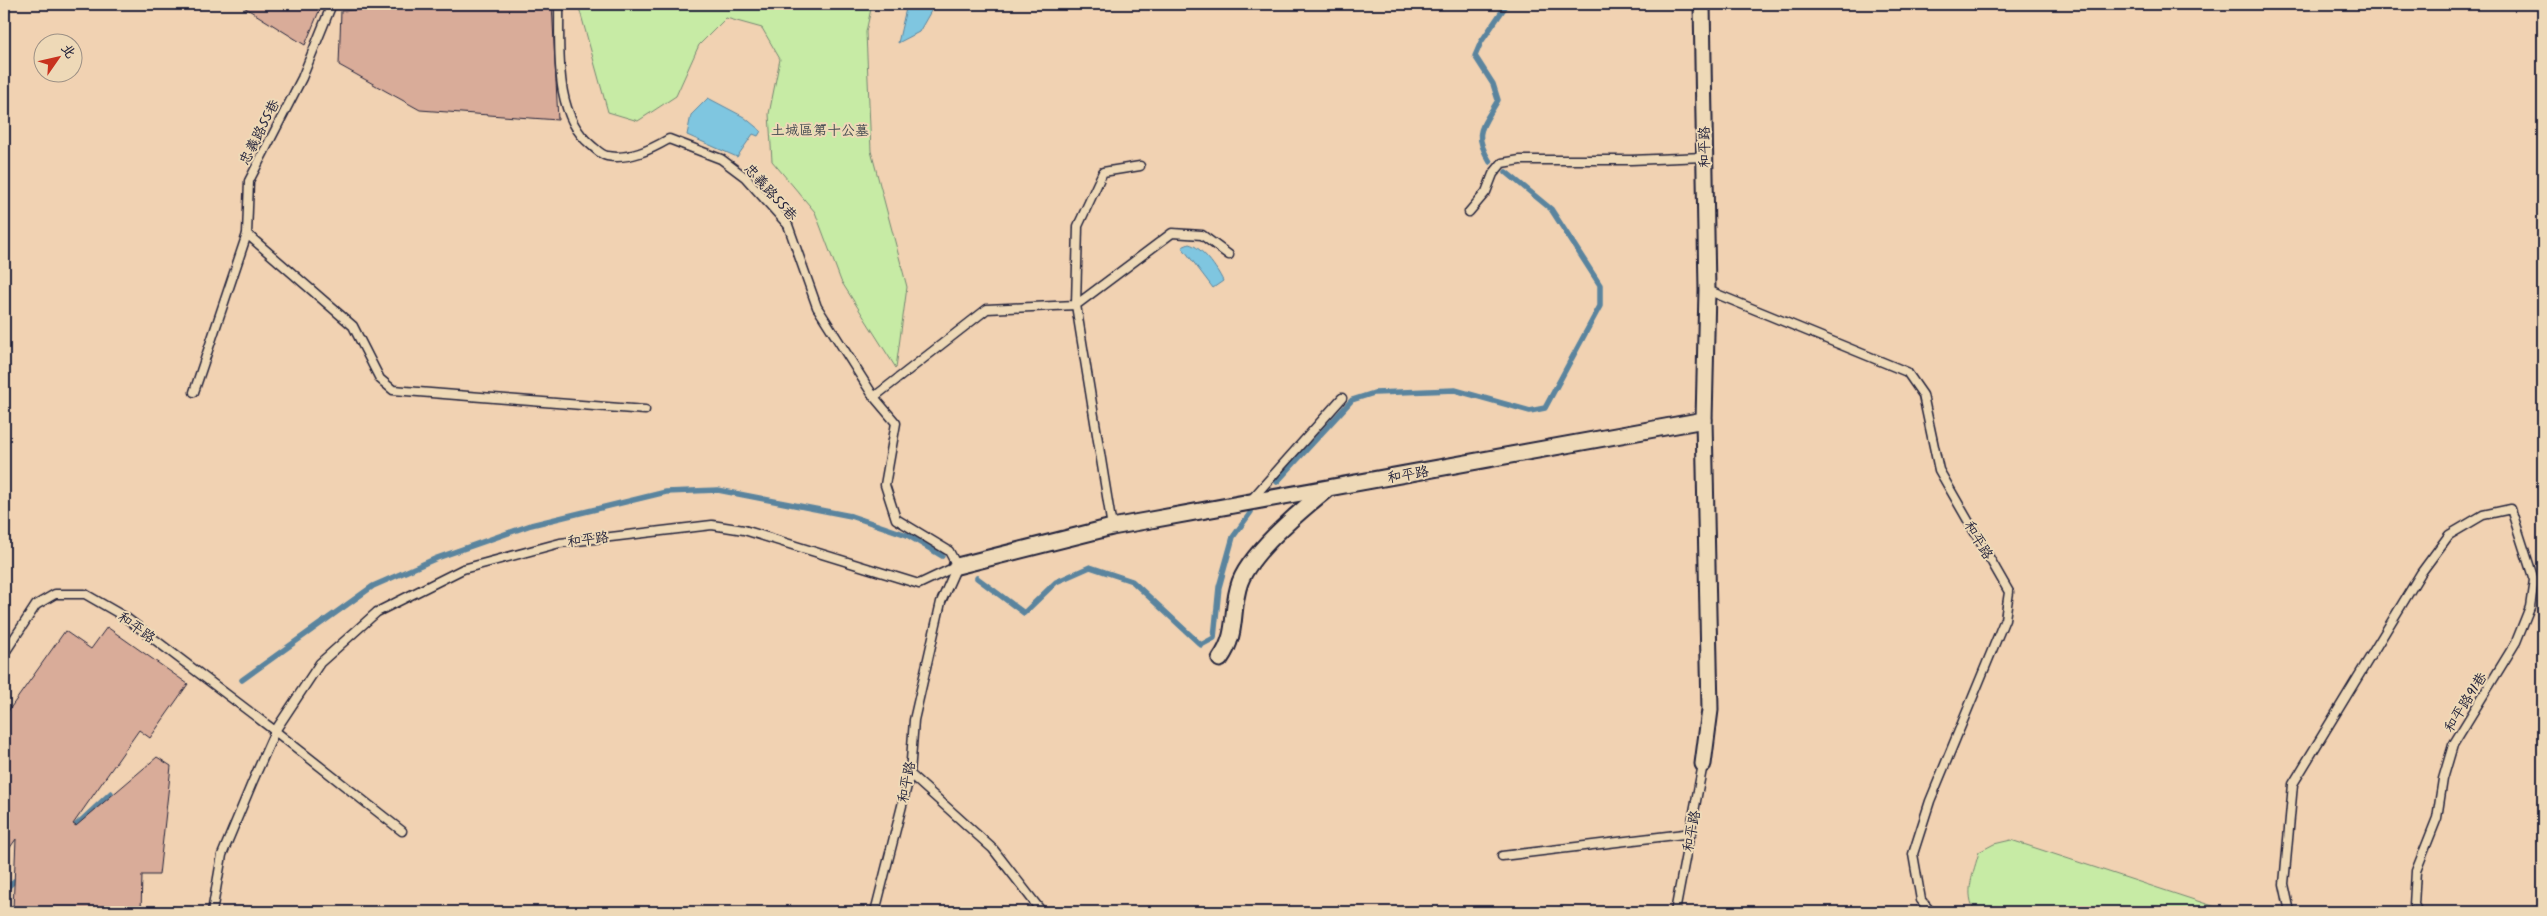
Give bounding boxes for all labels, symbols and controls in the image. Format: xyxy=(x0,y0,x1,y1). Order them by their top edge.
north arrow xyxy=(32,32,82,82)
text: 北 xyxy=(55,39,81,63)
street label: 忠義路55巷 xyxy=(234,95,286,169)
park label: 土城區第十公墓 xyxy=(771,120,869,142)
street label: 和平路 xyxy=(1694,126,1716,168)
street label: 忠義路55巷 xyxy=(738,159,803,227)
street label: 和平路 xyxy=(1386,461,1431,489)
street label: 和平路 xyxy=(1958,517,1998,564)
street label: 和平路 xyxy=(566,527,610,553)
street label: 和平路 xyxy=(113,607,160,649)
street label: 和平路91巷 xyxy=(2439,667,2494,737)
street label: 和平路 xyxy=(892,759,922,805)
street label: 和平路 xyxy=(1677,808,1707,854)

